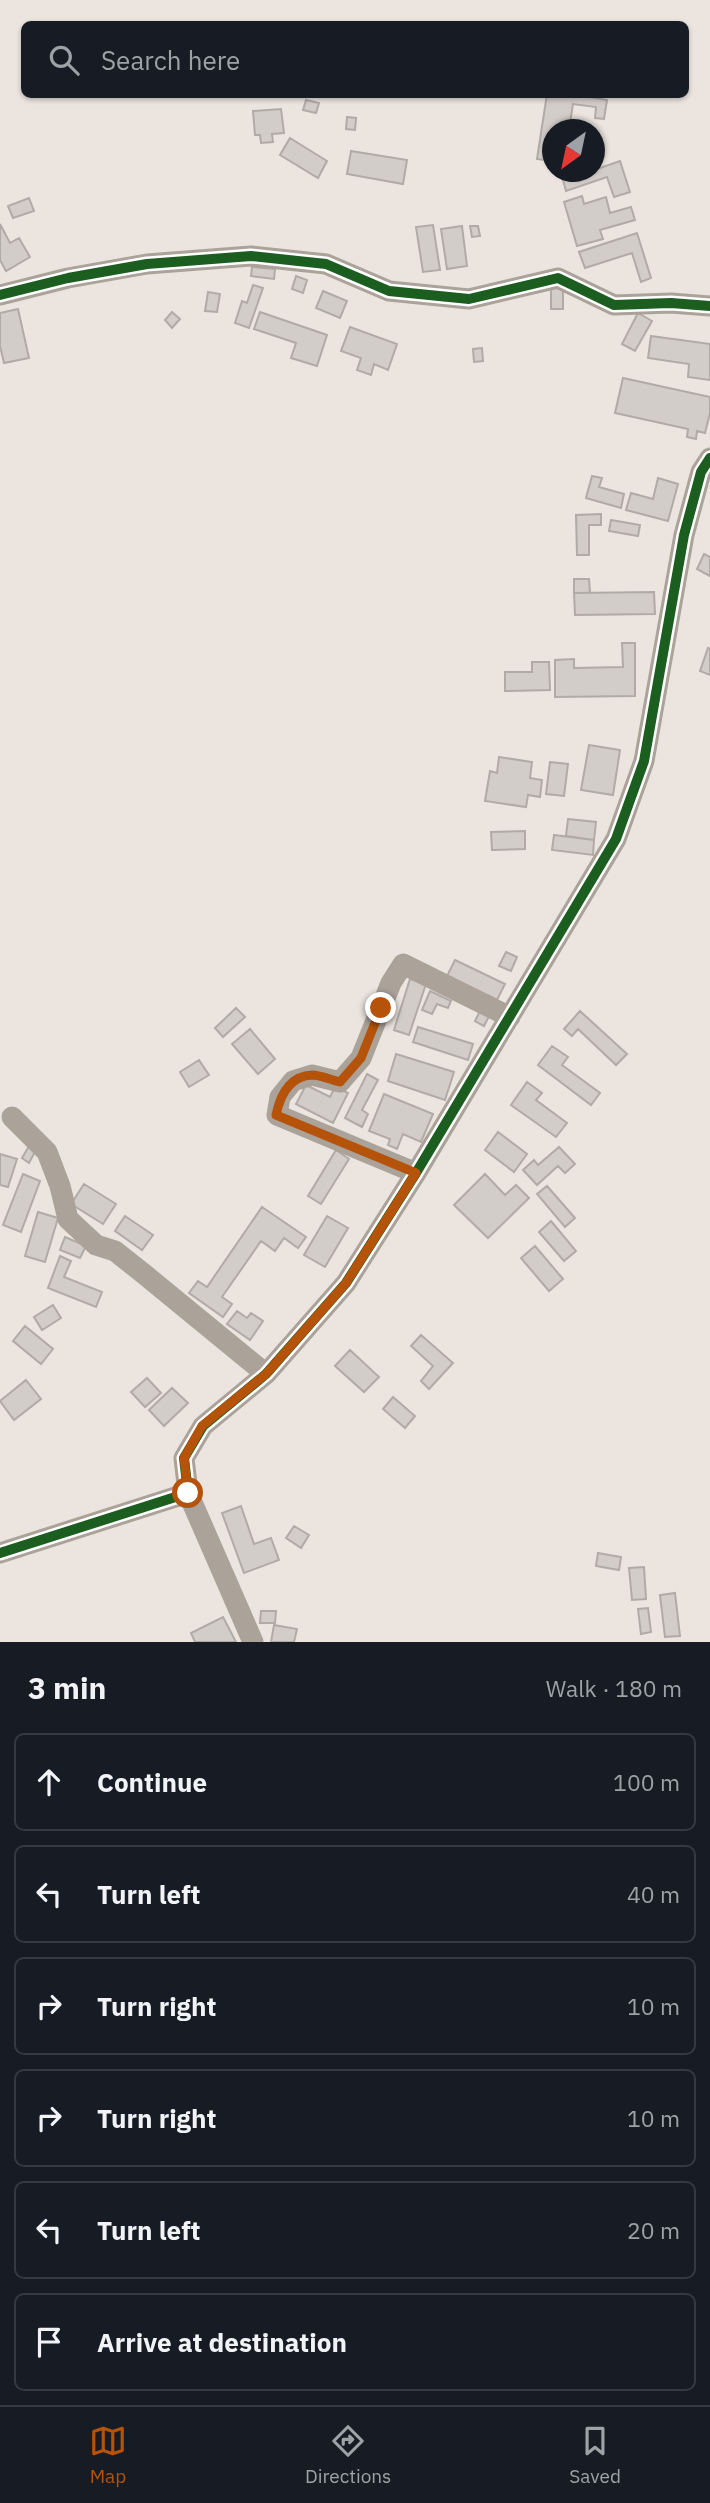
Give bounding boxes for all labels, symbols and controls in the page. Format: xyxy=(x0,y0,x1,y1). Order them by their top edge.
search box xyxy=(21,21,689,98)
icon: search xyxy=(45,41,83,79)
text: Search here xyxy=(101,43,240,77)
north arrow xyxy=(542,119,605,182)
route end xyxy=(365,992,396,1023)
route start xyxy=(172,1477,203,1508)
text: 3 min xyxy=(28,1668,106,1707)
text: Walk · 180 m xyxy=(546,1673,682,1703)
icon: ahead xyxy=(30,1763,68,1801)
text: Continue xyxy=(97,1765,207,1799)
text: 100 m xyxy=(613,1767,680,1797)
icon: left xyxy=(30,1875,68,1913)
text: Turn left xyxy=(97,1877,200,1911)
text: 40 m xyxy=(627,1879,680,1909)
icon: right xyxy=(30,1987,68,2025)
text: Turn right xyxy=(97,1989,216,2023)
text: 10 m xyxy=(627,1991,680,2021)
icon: right xyxy=(30,2099,68,2137)
text: Turn right xyxy=(97,2101,216,2135)
text: 10 m xyxy=(627,2103,680,2133)
icon: left xyxy=(30,2211,68,2249)
text: Turn left xyxy=(97,2213,200,2247)
text: 20 m xyxy=(627,2215,680,2245)
icon: arrive xyxy=(30,2323,68,2361)
text: Arrive at destination xyxy=(97,2325,347,2359)
tab: Map xyxy=(89,2422,127,2488)
tab: Directions xyxy=(305,2422,391,2488)
tab: Saved xyxy=(569,2422,621,2488)

